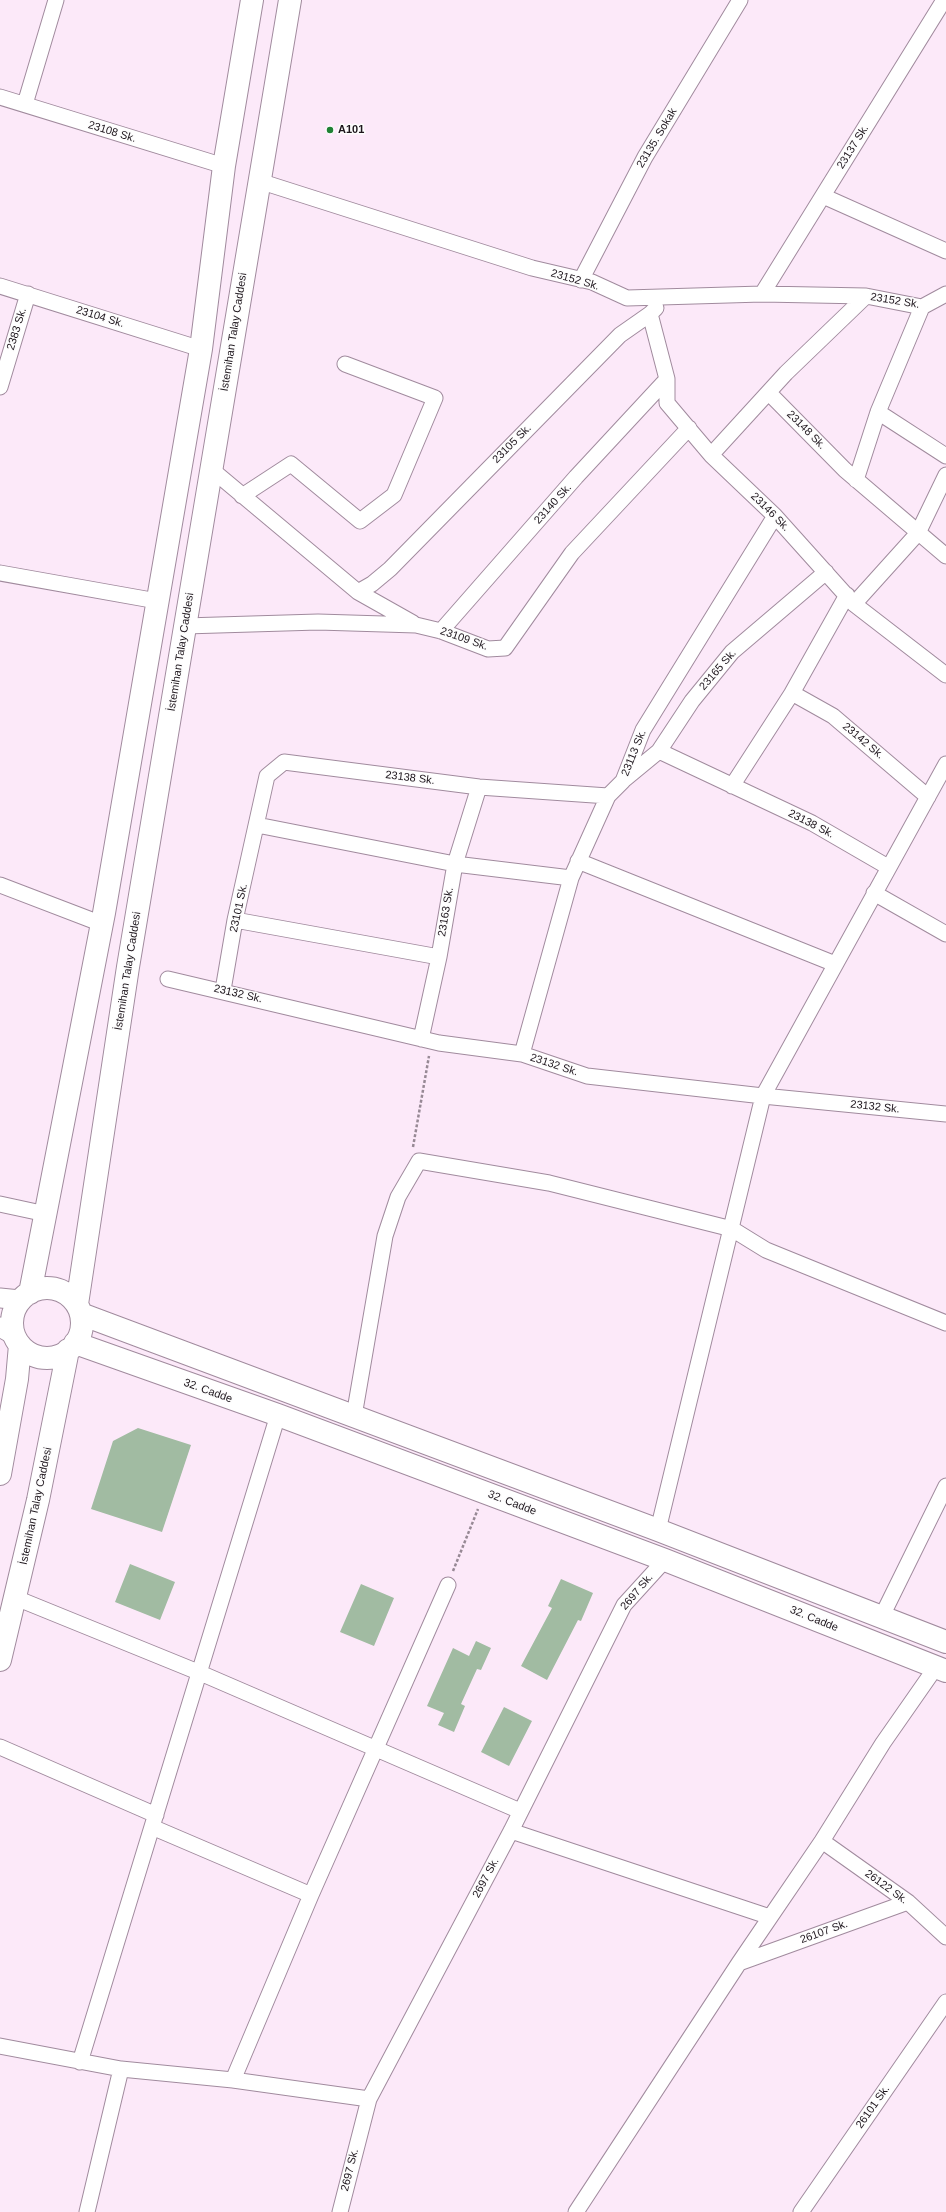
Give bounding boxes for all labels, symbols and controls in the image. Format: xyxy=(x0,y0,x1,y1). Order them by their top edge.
street label: 23135. Sokak xyxy=(634,106,680,170)
street label: 23108 Sk. xyxy=(86,118,138,146)
street label: 23137 Sk. xyxy=(834,122,872,172)
place label: A101 xyxy=(338,123,364,137)
marker: A101 xyxy=(325,125,335,135)
street label: 23152 Sk. xyxy=(549,267,601,293)
street label: İstemihan Talay Caddesi xyxy=(218,272,250,392)
street label: 23152 Sk. xyxy=(870,291,920,311)
street label: 23104 Sk. xyxy=(74,303,126,331)
street label: 2383 Sk. xyxy=(4,306,30,352)
street label: 23148 Sk. xyxy=(784,408,828,452)
street label: 23105 Sk. xyxy=(490,422,534,466)
street label: 23140 Sk. xyxy=(532,481,574,527)
street label: 23146 Sk. xyxy=(748,490,792,534)
street label: İstemihan Talay Caddesi xyxy=(165,592,197,712)
street label: 23109 Sk. xyxy=(438,625,490,653)
street label: 23165 Sk. xyxy=(697,647,739,693)
street label: 23142 Sk. xyxy=(840,720,886,762)
street label: 23113 Sk. xyxy=(619,728,649,778)
street label: 23138 Sk. xyxy=(385,768,435,788)
street label: 23138 Sk. xyxy=(786,807,836,841)
street label: 23101 Sk. xyxy=(227,882,251,934)
street label: 23163 Sk. xyxy=(436,887,456,937)
street label: İstemihan Talay Caddesi xyxy=(112,911,144,1031)
street label: 23132 Sk. xyxy=(212,982,264,1006)
street label: 23132 Sk. xyxy=(528,1051,580,1079)
street label: 23132 Sk. xyxy=(850,1098,900,1116)
street label: 32. Cadde xyxy=(182,1376,234,1406)
street label: İstemihan Talay Caddesi xyxy=(17,1446,55,1566)
street label: 32. Cadde xyxy=(486,1488,538,1518)
street label: 2697 Sk. xyxy=(618,1571,656,1613)
street label: 32. Cadde xyxy=(788,1603,840,1635)
street label: 2697 Sk. xyxy=(470,1856,502,1900)
street label: 26122 Sk. xyxy=(862,1867,910,1907)
street label: 26107 Sk. xyxy=(798,1917,850,1947)
street label: 26101 Sk. xyxy=(853,2083,893,2131)
street label: 2697 Sk. xyxy=(338,2147,362,2193)

